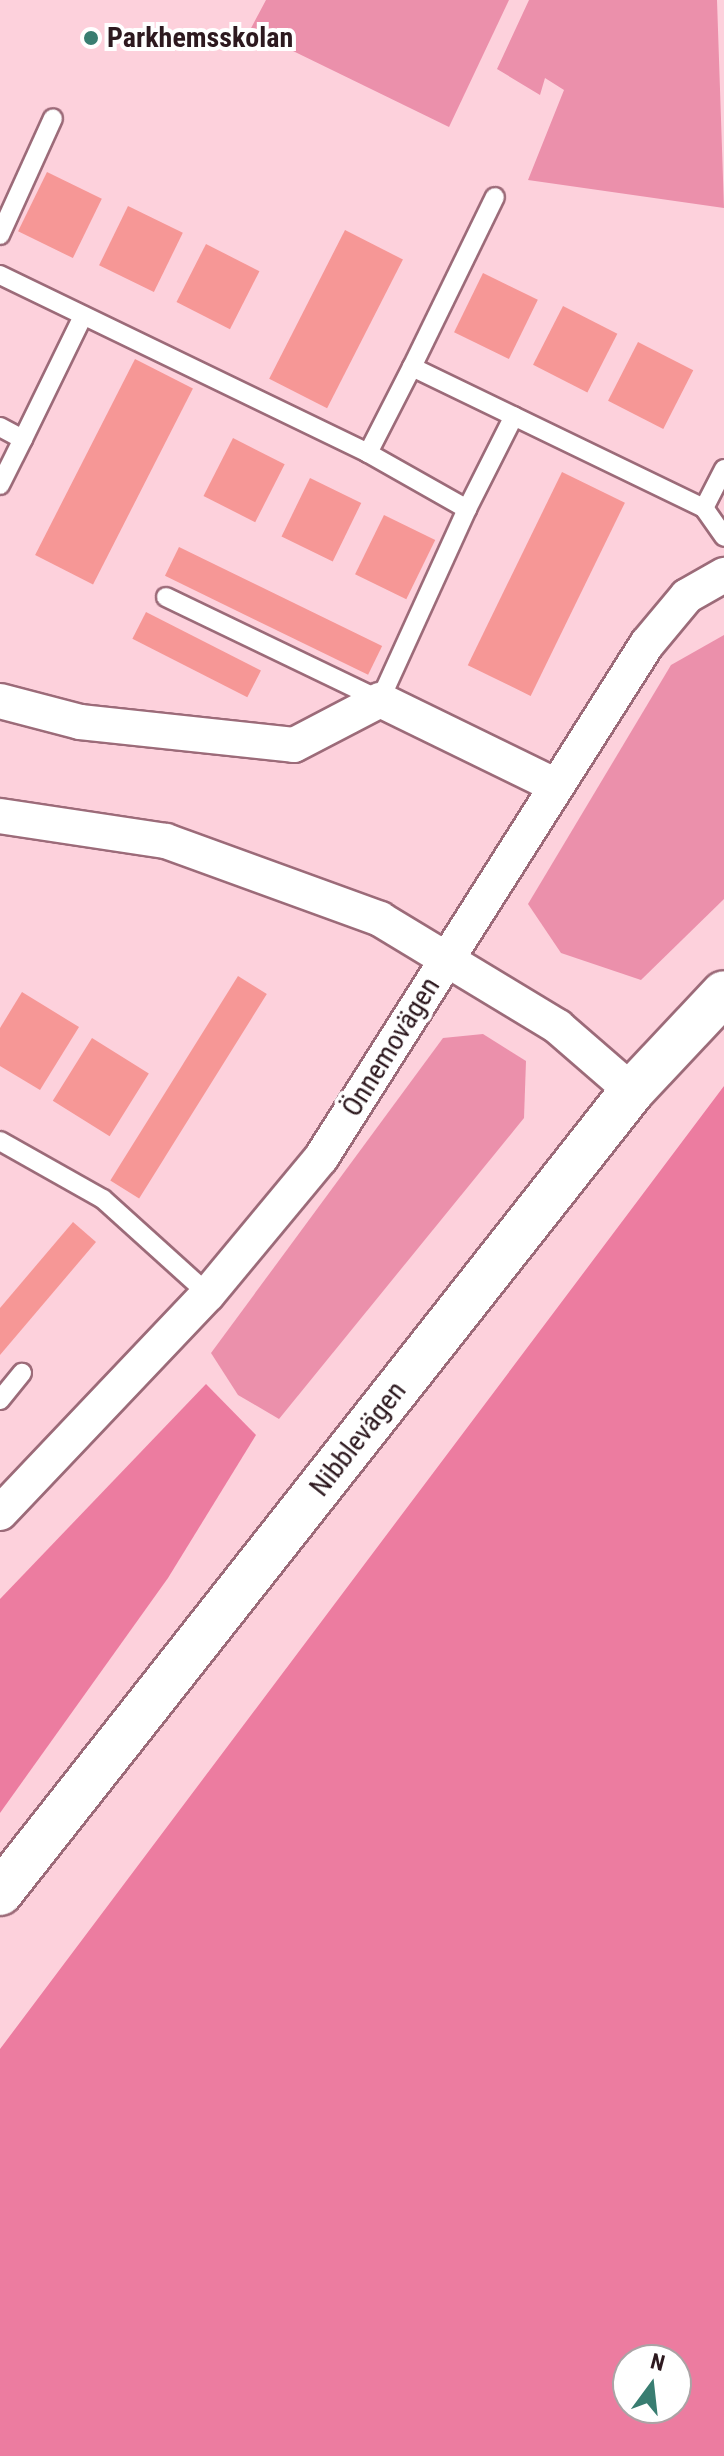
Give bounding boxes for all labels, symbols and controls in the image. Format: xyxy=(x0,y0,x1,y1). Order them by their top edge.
place label: Parkhemsskolan xyxy=(107,21,293,55)
marker: Parkhemsskolan xyxy=(82,29,100,47)
street label: Önnemovägen xyxy=(335,971,447,1123)
street label: Nibblevägen xyxy=(303,1375,413,1503)
north arrow xyxy=(612,2344,692,2424)
text: N xyxy=(648,2348,668,2376)

